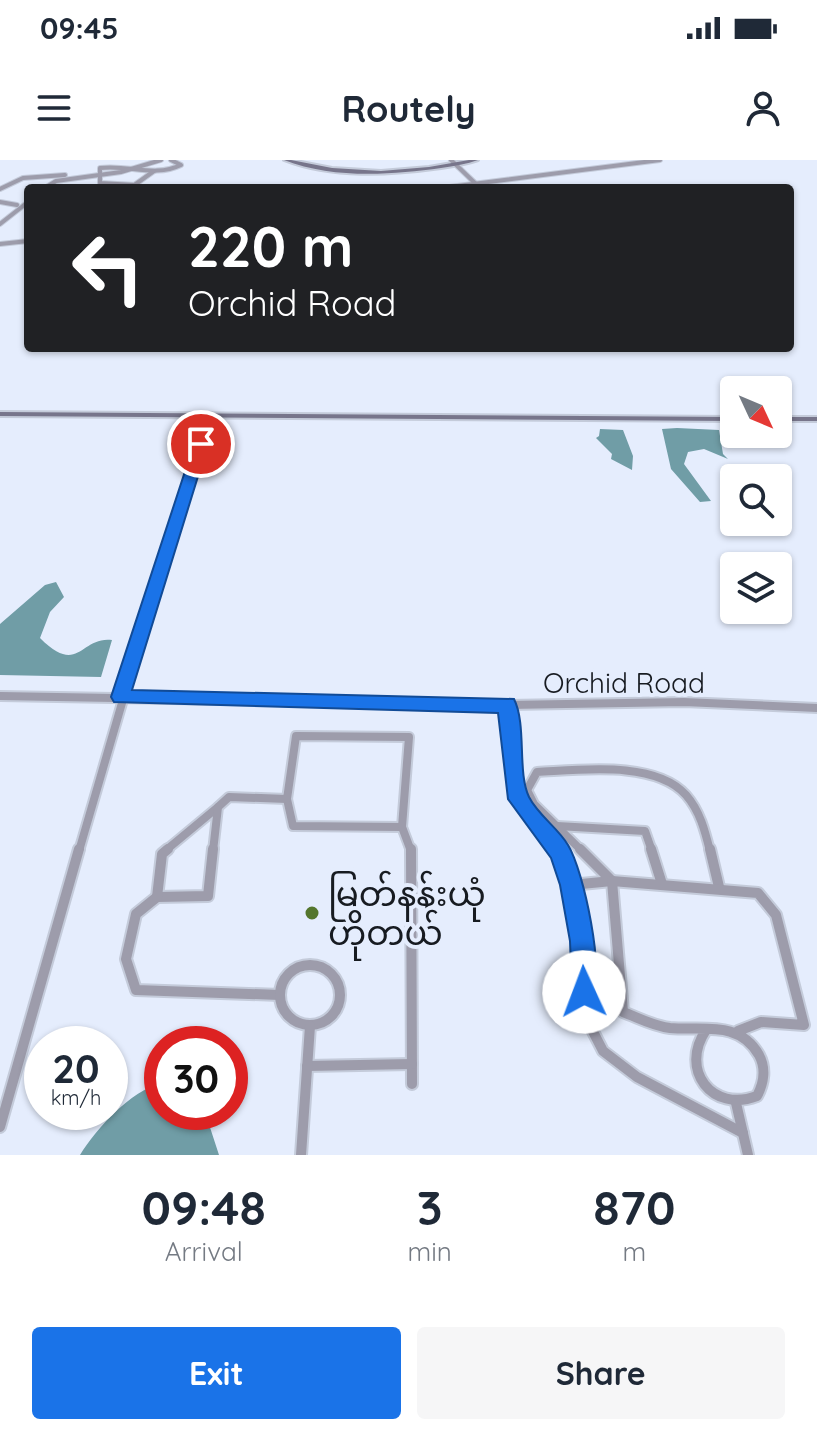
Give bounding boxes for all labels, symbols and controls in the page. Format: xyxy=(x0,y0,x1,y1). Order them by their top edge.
text: 09:45 xyxy=(40,9,119,47)
icon: menu xyxy=(32,86,76,130)
text: Routely xyxy=(341,86,476,131)
icon: person xyxy=(741,86,785,130)
text: 220 m xyxy=(188,211,353,281)
icon: left xyxy=(56,216,160,320)
text: Orchid Road xyxy=(188,280,396,325)
north arrow xyxy=(720,376,792,448)
map controls xyxy=(720,376,792,624)
pin xyxy=(167,410,235,478)
icon: arrive xyxy=(179,422,223,466)
button: search xyxy=(720,464,792,536)
button: layers xyxy=(720,552,792,624)
street label: Orchid Road xyxy=(543,665,705,700)
place label: မြတ်နန်းယုံ ဟိုတယ် xyxy=(328,870,486,961)
marker: မြတ်နန်းယုံ ဟိုတယ် xyxy=(303,904,321,922)
position arrow xyxy=(542,950,626,1034)
speed limit sign: 30 xyxy=(144,1026,248,1130)
text: 20 xyxy=(52,1043,100,1093)
text: km/h xyxy=(51,1085,101,1110)
text: 09:48 xyxy=(142,1177,266,1237)
text: 3 xyxy=(417,1177,442,1237)
text: 870 xyxy=(593,1177,675,1237)
text: Arrival xyxy=(165,1235,243,1268)
text: min xyxy=(407,1235,452,1268)
text: m xyxy=(622,1235,646,1268)
button: Exit xyxy=(32,1327,401,1419)
button: Share xyxy=(417,1327,785,1419)

